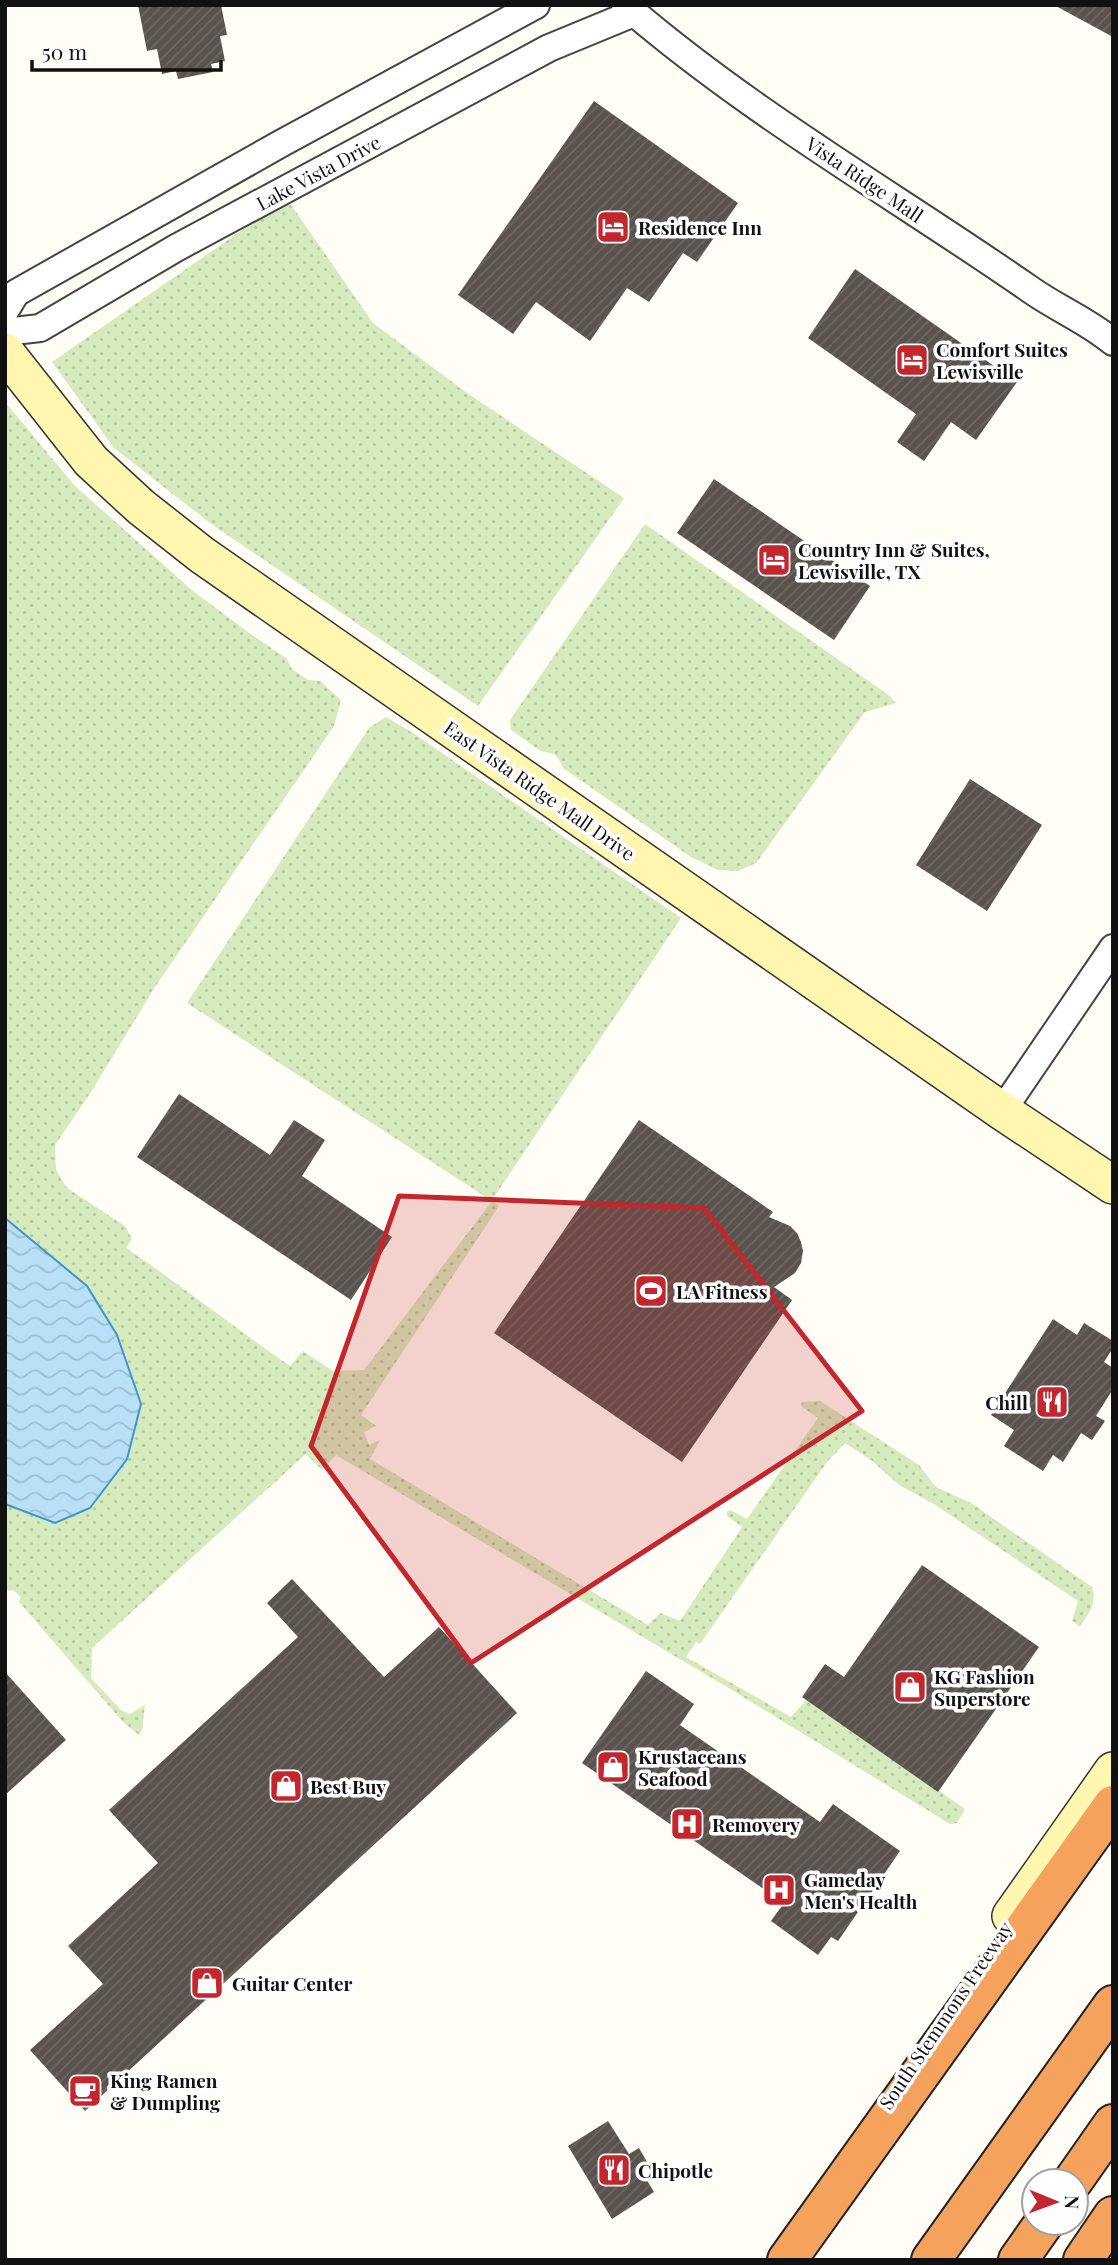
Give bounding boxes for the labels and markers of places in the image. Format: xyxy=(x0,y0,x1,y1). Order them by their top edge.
hotel icon: Residence Inn xyxy=(594,208,632,246)
place label: Residence Inn xyxy=(638,214,762,240)
place label: Comfort Suites Lewisville xyxy=(936,336,1068,384)
hotel icon: Comfort Suites Lewisville xyxy=(893,341,931,379)
place label: Country Inn & Suites, Lewisville, TX xyxy=(798,536,990,584)
hotel icon: Country Inn & Suites, Lewisville, TX xyxy=(755,541,793,579)
sports icon: LA Fitness xyxy=(632,1272,670,1310)
place label: LA Fitness xyxy=(676,1278,768,1304)
restaurant icon: Chill xyxy=(1033,1383,1071,1421)
place label: Chill xyxy=(985,1389,1028,1415)
place label: KG Fashion Superstore xyxy=(934,1663,1035,1711)
shop icon: KG Fashion Superstore xyxy=(891,1668,929,1706)
place label: Krustaceans Seafood xyxy=(638,1743,747,1791)
shop icon: Krustaceans Seafood xyxy=(594,1748,632,1786)
shop icon: Best Buy xyxy=(267,1767,305,1805)
place label: Best Buy xyxy=(310,1773,386,1799)
hospital icon: Removery xyxy=(668,1805,706,1843)
place label: Removery xyxy=(712,1811,800,1837)
place label: Gameday Men's Health xyxy=(804,1866,918,1914)
hospital icon: Gameday Men's Health xyxy=(760,1871,798,1909)
shop icon: Guitar Center xyxy=(188,1964,226,2002)
place label: Guitar Center xyxy=(232,1970,352,1996)
place label: King Ramen & Dumpling xyxy=(110,2067,221,2115)
cafe icon: King Ramen & Dumpling xyxy=(66,2072,104,2110)
restaurant icon: Chipotle xyxy=(595,2151,633,2189)
place label: Chipotle xyxy=(638,2157,713,2183)

